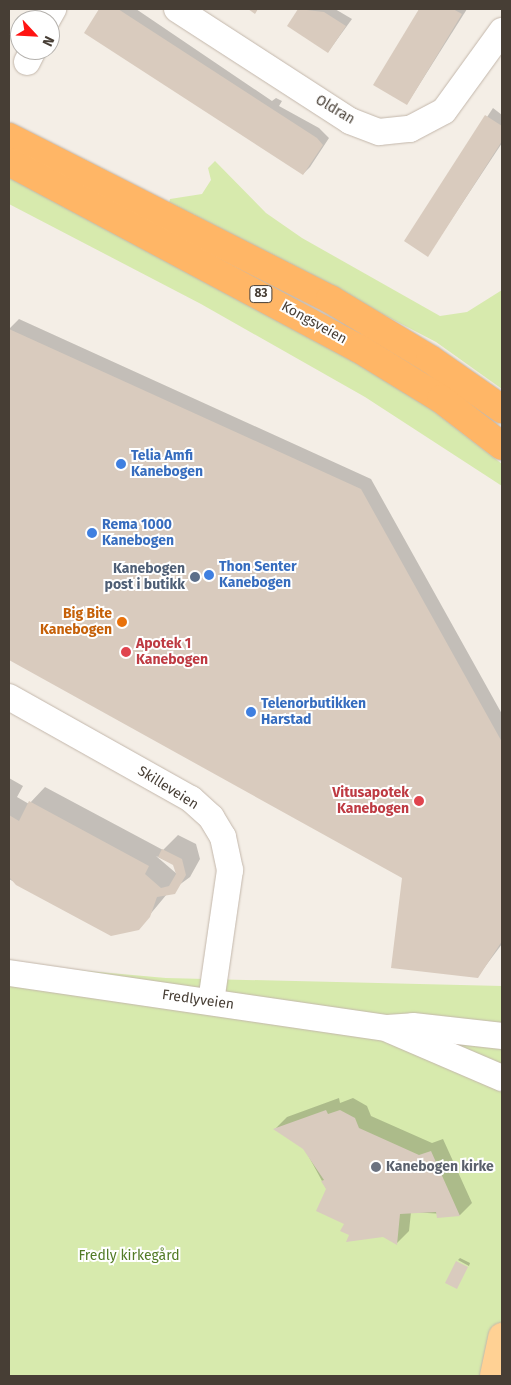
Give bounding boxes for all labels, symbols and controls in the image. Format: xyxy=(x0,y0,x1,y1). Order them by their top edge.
north arrow xyxy=(10,10,60,60)
text: N xyxy=(38,33,58,49)
street label: Oldran xyxy=(312,92,358,128)
road number: 83 xyxy=(248,284,274,304)
street label: Kongsveien xyxy=(278,298,350,348)
place label: Telia Amfi Kanebogen xyxy=(131,448,203,481)
marker: Telia Amfi Kanebogen xyxy=(115,458,127,470)
place label: Rema 1000 Kanebogen xyxy=(102,517,174,550)
marker: Rema 1000 Kanebogen xyxy=(86,527,98,539)
place label: Thon Senter Kanebogen xyxy=(219,559,297,592)
place label: Kanebogen post i butikk xyxy=(105,561,185,594)
marker: Thon Senter Kanebogen xyxy=(203,569,215,581)
marker: Kanebogen post i butikk xyxy=(189,571,201,583)
place label: Big Bite Kanebogen xyxy=(40,606,112,638)
marker: Big Bite Kanebogen xyxy=(116,616,128,628)
place label: Apotek 1 Kanebogen xyxy=(136,636,208,669)
marker: Apotek 1 Kanebogen xyxy=(120,646,132,658)
place label: Telenorbutikken Harstad xyxy=(261,696,366,729)
marker: Telenorbutikken Harstad xyxy=(245,706,257,718)
street label: Skilleveien xyxy=(134,763,202,813)
place label: Vitusapotek Kanebogen xyxy=(332,785,409,818)
marker: Vitusapotek Kanebogen xyxy=(413,795,425,807)
street label: Fredlyveien xyxy=(161,987,235,1013)
place label: Kanebogen kirke xyxy=(386,1159,494,1175)
marker: Kanebogen kirke xyxy=(370,1161,382,1173)
park label: Fredly kirkegård xyxy=(78,1248,180,1264)

